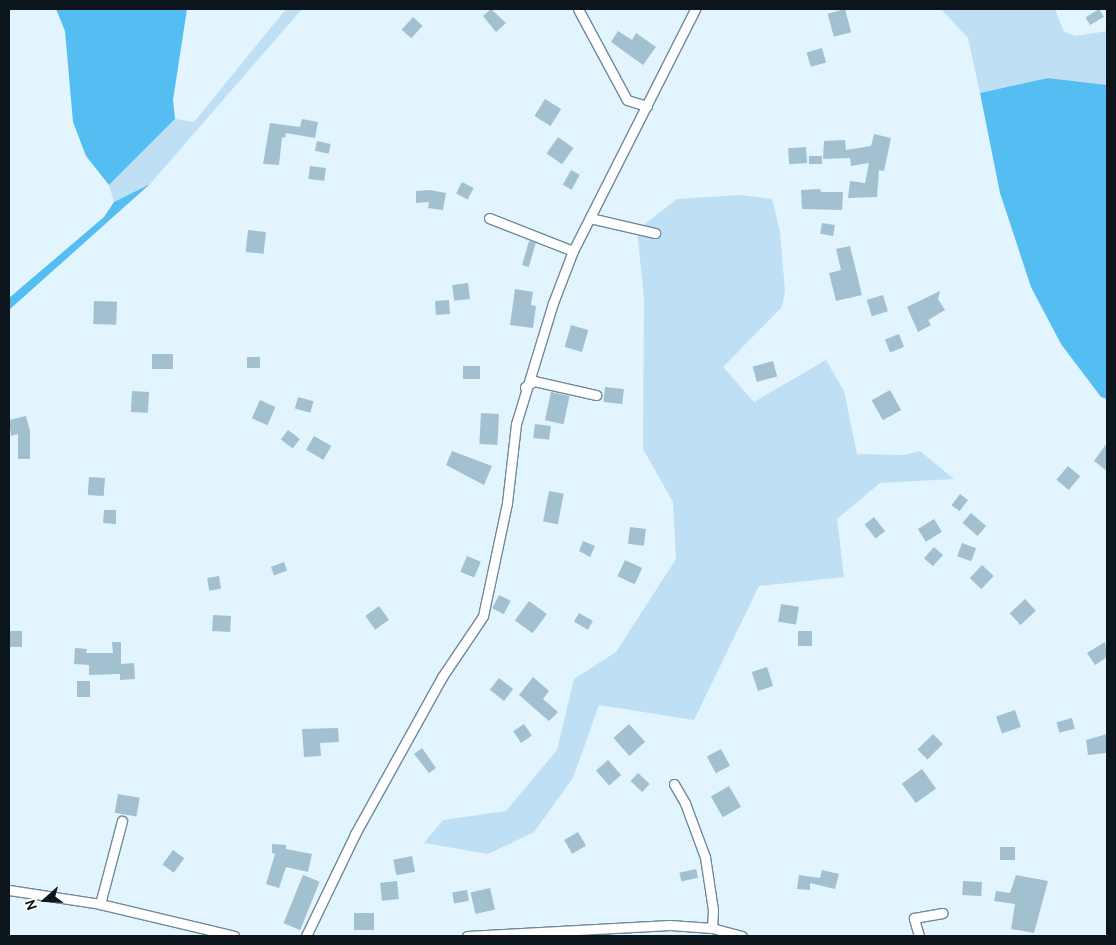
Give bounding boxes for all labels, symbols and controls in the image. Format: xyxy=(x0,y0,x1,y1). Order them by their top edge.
north arrow xyxy=(20,875,70,925)
text: N xyxy=(21,897,41,912)

